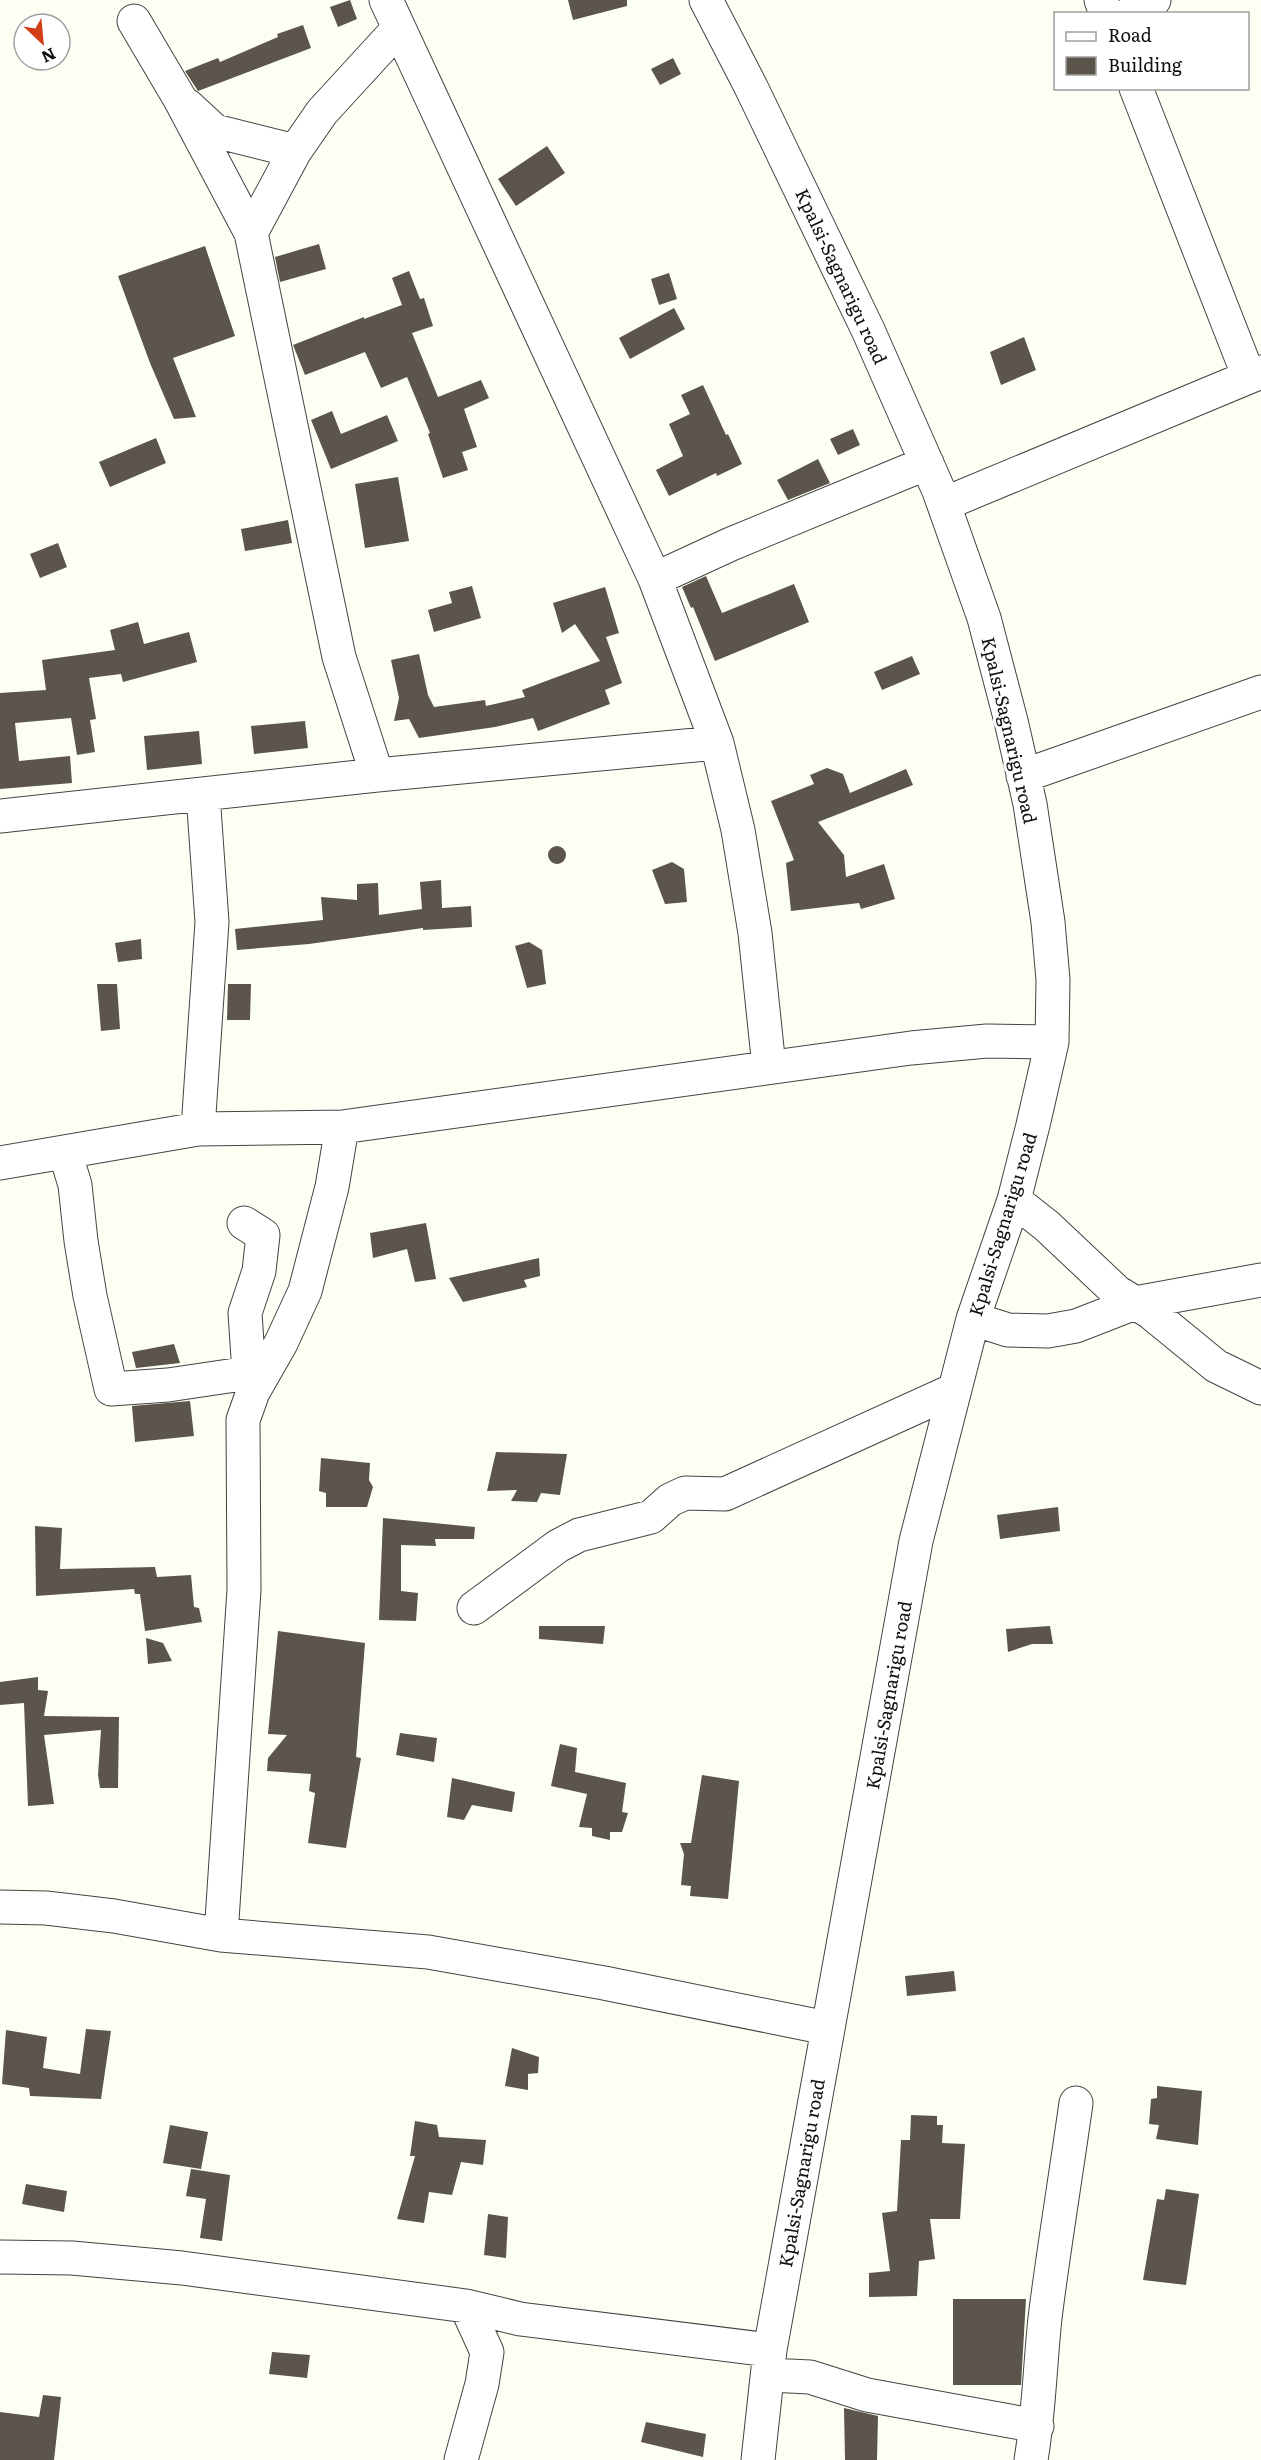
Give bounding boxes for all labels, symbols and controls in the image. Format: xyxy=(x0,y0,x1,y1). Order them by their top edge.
north arrow xyxy=(12,12,72,72)
legend xyxy=(1054,12,1249,90)
text: Road xyxy=(1108,21,1152,48)
text: N xyxy=(38,43,60,70)
text: Building xyxy=(1108,51,1183,78)
street label: Kpalsi-Sagnarigu road xyxy=(789,184,895,368)
street label: Kpalsi-Sagnarigu road xyxy=(975,634,1045,826)
street label: Kpalsi-Sagnarigu road xyxy=(961,1129,1043,1319)
street label: Kpalsi-Sagnarigu road xyxy=(858,1599,918,1791)
street label: Kpalsi-Sagnarigu road xyxy=(771,2077,831,2269)

